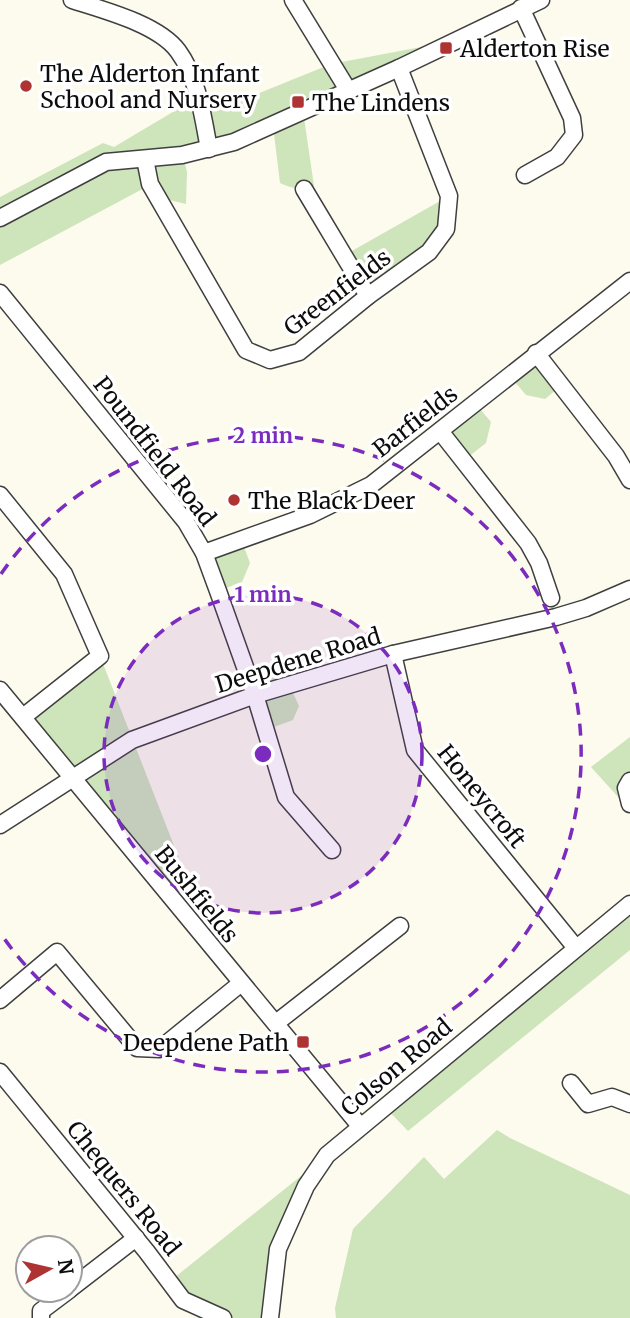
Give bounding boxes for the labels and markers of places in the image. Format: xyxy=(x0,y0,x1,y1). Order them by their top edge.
place label: Alderton Rise xyxy=(459,34,610,63)
marker: Alderton Rise xyxy=(438,40,454,56)
place label: The Alderton Infant School and Nursery xyxy=(40,59,260,114)
marker: The Alderton Infant School and Nursery xyxy=(18,78,34,94)
place label: The Lindens xyxy=(312,88,450,117)
marker: The Lindens xyxy=(290,94,306,110)
place label: The Black Deer xyxy=(248,486,415,515)
marker: The Black Deer xyxy=(226,492,242,508)
centre of rings xyxy=(251,742,275,766)
place label: Deepdene Path xyxy=(123,1028,289,1057)
marker: Deepdene Path xyxy=(295,1034,311,1050)

